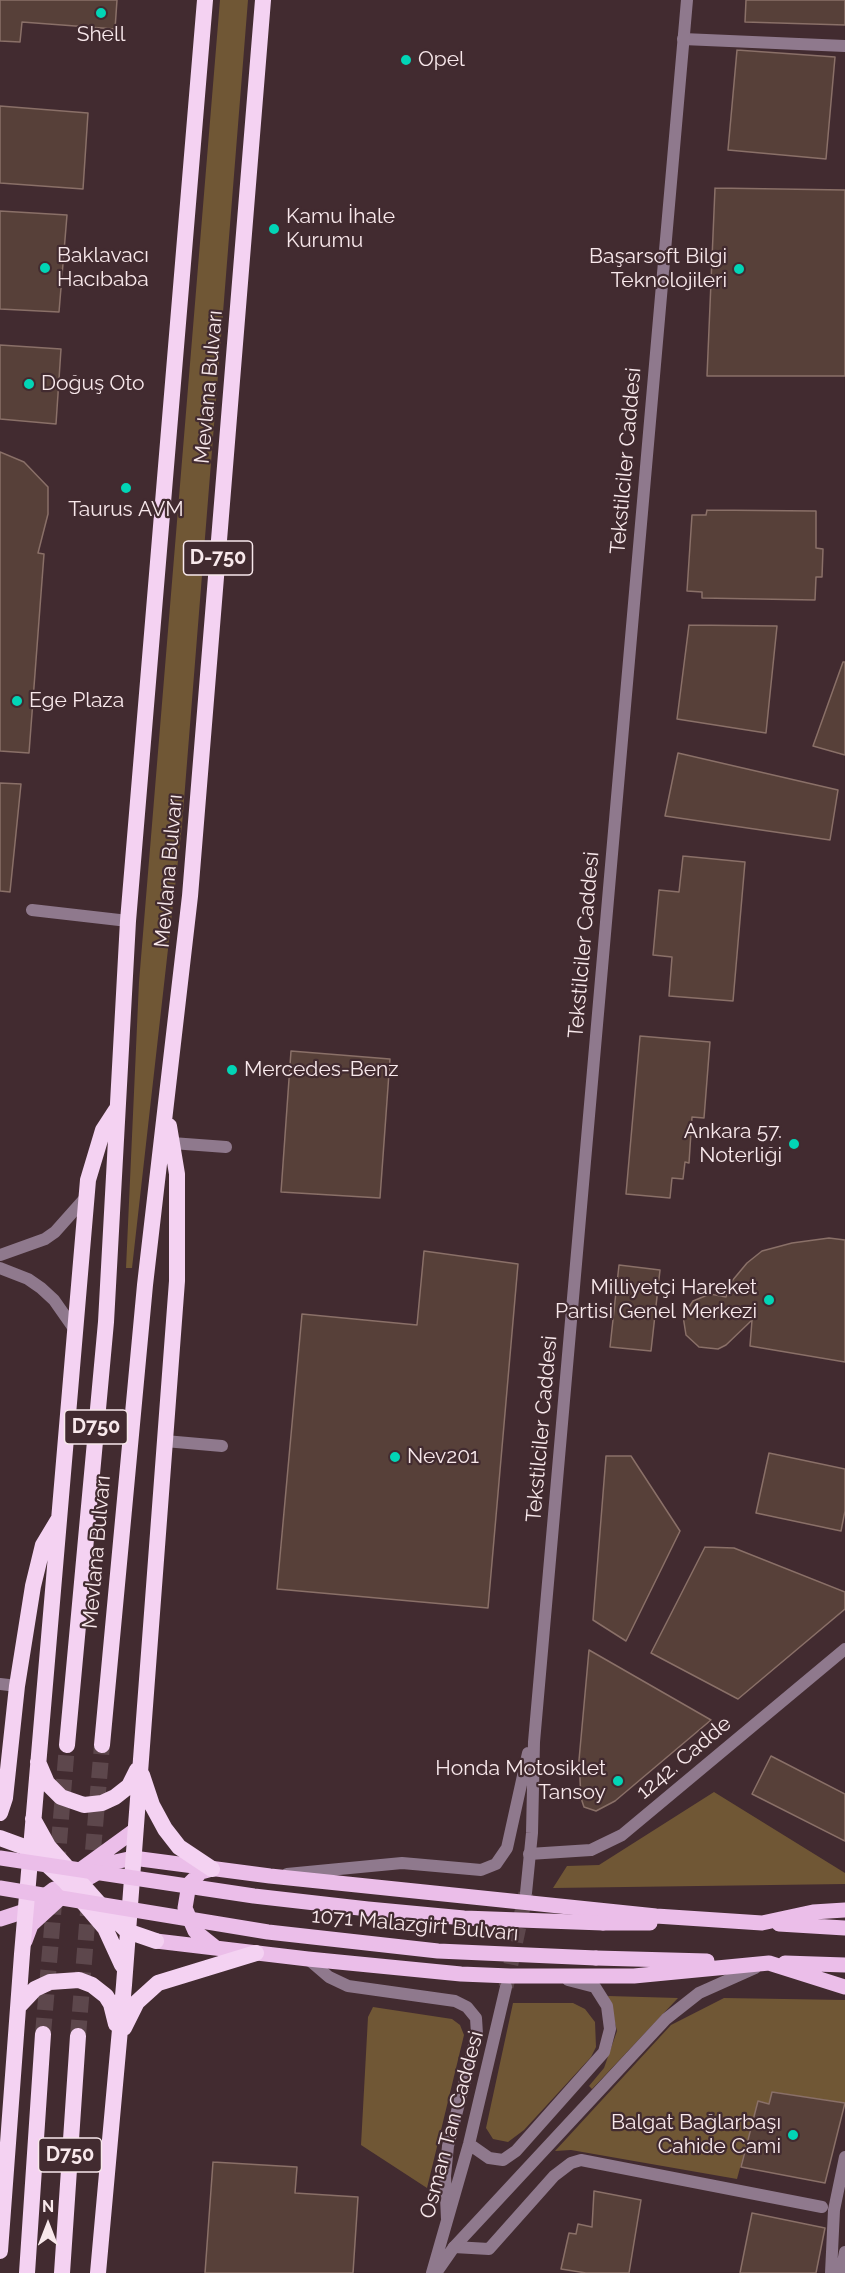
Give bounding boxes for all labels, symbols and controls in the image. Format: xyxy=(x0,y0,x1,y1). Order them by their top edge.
marker: Shell xyxy=(94,6,108,20)
place label: Shell xyxy=(77,22,125,48)
place label: Opel xyxy=(418,47,465,73)
marker: Opel xyxy=(399,53,413,67)
place label: Kamu İhale Kurumu xyxy=(286,204,395,254)
marker: Kamu İhale Kurumu xyxy=(267,222,281,236)
place label: Baklavacı Hacıbaba xyxy=(57,243,149,293)
place label: Başarsoft Bilgi Teknolojileri xyxy=(589,244,727,294)
marker: Baklavacı Hacıbaba xyxy=(38,261,52,275)
marker: Başarsoft Bilgi Teknolojileri xyxy=(732,262,746,276)
street label: Mevlana Bulvarı xyxy=(190,309,228,465)
street label: Tekstilciler Caddesi xyxy=(605,367,647,555)
place label: Doğuş Oto xyxy=(41,371,145,397)
marker: Doğuş Oto xyxy=(22,377,36,391)
marker: Taurus AVM xyxy=(119,481,133,495)
place label: Taurus AVM xyxy=(68,497,184,523)
road number: D-750 xyxy=(184,541,252,575)
place label: Ege Plaza xyxy=(29,688,124,714)
marker: Ege Plaza xyxy=(10,694,24,708)
street label: Mevlana Bulvarı xyxy=(150,793,188,949)
street label: Tekstilciler Caddesi xyxy=(563,851,605,1039)
place label: Mercedes-Benz xyxy=(244,1057,399,1083)
marker: Mercedes-Benz xyxy=(225,1063,239,1077)
place label: Ankara 57. Noterliği xyxy=(684,1119,782,1169)
marker: Ankara 57. Noterliği xyxy=(787,1137,801,1151)
place label: Milliyetçi Hareket Partisi Genel Merkezi xyxy=(555,1275,757,1325)
marker: Milliyetçi Hareket Partisi Genel Merkezi xyxy=(762,1293,776,1307)
street label: Tekstilciler Caddesi xyxy=(521,1335,563,1523)
road number: D750 xyxy=(64,1410,128,1444)
place label: Nev201 xyxy=(407,1444,479,1470)
marker: Nev201 xyxy=(388,1450,402,1464)
street label: Mevlana Bulvarı xyxy=(78,1474,116,1630)
street label: 1242. Cadde xyxy=(631,1711,737,1805)
place label: Honda Motosiklet Tansoy xyxy=(435,1756,606,1806)
marker: Honda Motosiklet Tansoy xyxy=(611,1774,625,1788)
street label: 1071 Malazgirt Bulvarı xyxy=(310,1903,520,1947)
street label: Osman Tan Caddesi xyxy=(415,2029,489,2221)
place label: Balgat Bağlarbaşı Cahide Cami xyxy=(611,2110,781,2160)
marker: Balgat Bağlarbaşı Cahide Cami xyxy=(786,2128,800,2142)
road number: D750 xyxy=(38,2138,101,2172)
north arrow xyxy=(18,2195,78,2255)
text: N xyxy=(42,2197,54,2216)

